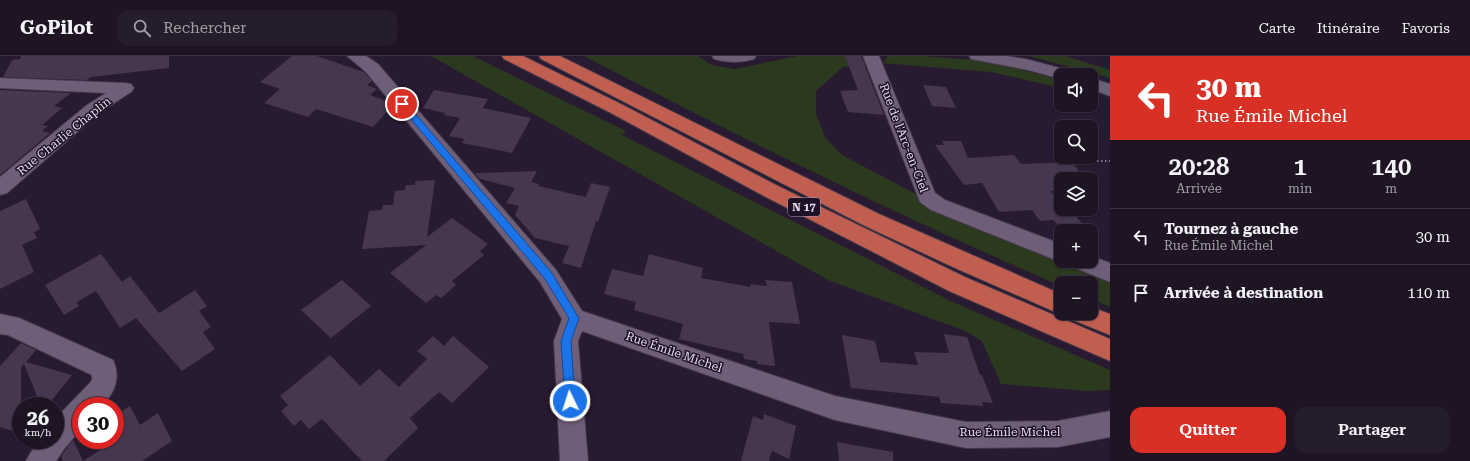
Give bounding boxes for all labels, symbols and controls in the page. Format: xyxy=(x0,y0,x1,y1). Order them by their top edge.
search box xyxy=(117,10,397,46)
text: GoPilot xyxy=(20,16,93,39)
icon: search xyxy=(131,17,153,39)
text: Rechercher xyxy=(163,19,246,37)
text: Carte xyxy=(1259,20,1295,36)
text: Itinéraire xyxy=(1317,20,1380,36)
text: Favoris xyxy=(1402,20,1450,36)
map controls xyxy=(1054,68,1098,320)
button: sound xyxy=(1054,68,1098,112)
text: 30 m xyxy=(1196,71,1261,104)
icon: left xyxy=(1130,72,1182,124)
street label: Rue de l'Arc-en-Ciel xyxy=(877,82,931,195)
pin xyxy=(385,87,419,121)
icon: arrive xyxy=(391,93,413,115)
street label: Rue Charlie Chaplin xyxy=(14,94,114,178)
text: Rue Émile Michel xyxy=(1196,105,1347,126)
button: search xyxy=(1054,120,1098,164)
text: 20:28 xyxy=(1169,153,1229,181)
text: 1 xyxy=(1294,153,1307,181)
text: 140 xyxy=(1371,153,1411,181)
button: layers xyxy=(1054,172,1098,216)
text: Arrivée xyxy=(1176,181,1222,196)
text: min xyxy=(1288,181,1312,196)
text: m xyxy=(1385,181,1397,196)
road number: N 17 xyxy=(788,198,820,216)
text: Tournez à gauche xyxy=(1164,220,1298,238)
button: + xyxy=(1054,224,1098,268)
icon: left xyxy=(1130,226,1152,248)
text: 30 m xyxy=(1416,228,1450,246)
text: Rue Émile Michel xyxy=(1164,238,1273,253)
button: − xyxy=(1054,276,1098,320)
icon: arrive xyxy=(1130,282,1152,304)
text: Arrivée à destination xyxy=(1164,284,1323,302)
text: 110 m xyxy=(1407,284,1450,302)
street label: Rue Émile Michel xyxy=(624,329,724,375)
position arrow xyxy=(549,380,591,422)
speed limit sign: 30 xyxy=(72,397,124,449)
text: 26 xyxy=(27,406,49,430)
button: Quitter xyxy=(1130,407,1286,453)
button: Partager xyxy=(1294,407,1450,453)
street label: Rue Émile Michel xyxy=(960,425,1061,439)
text: km/h xyxy=(25,427,51,438)

